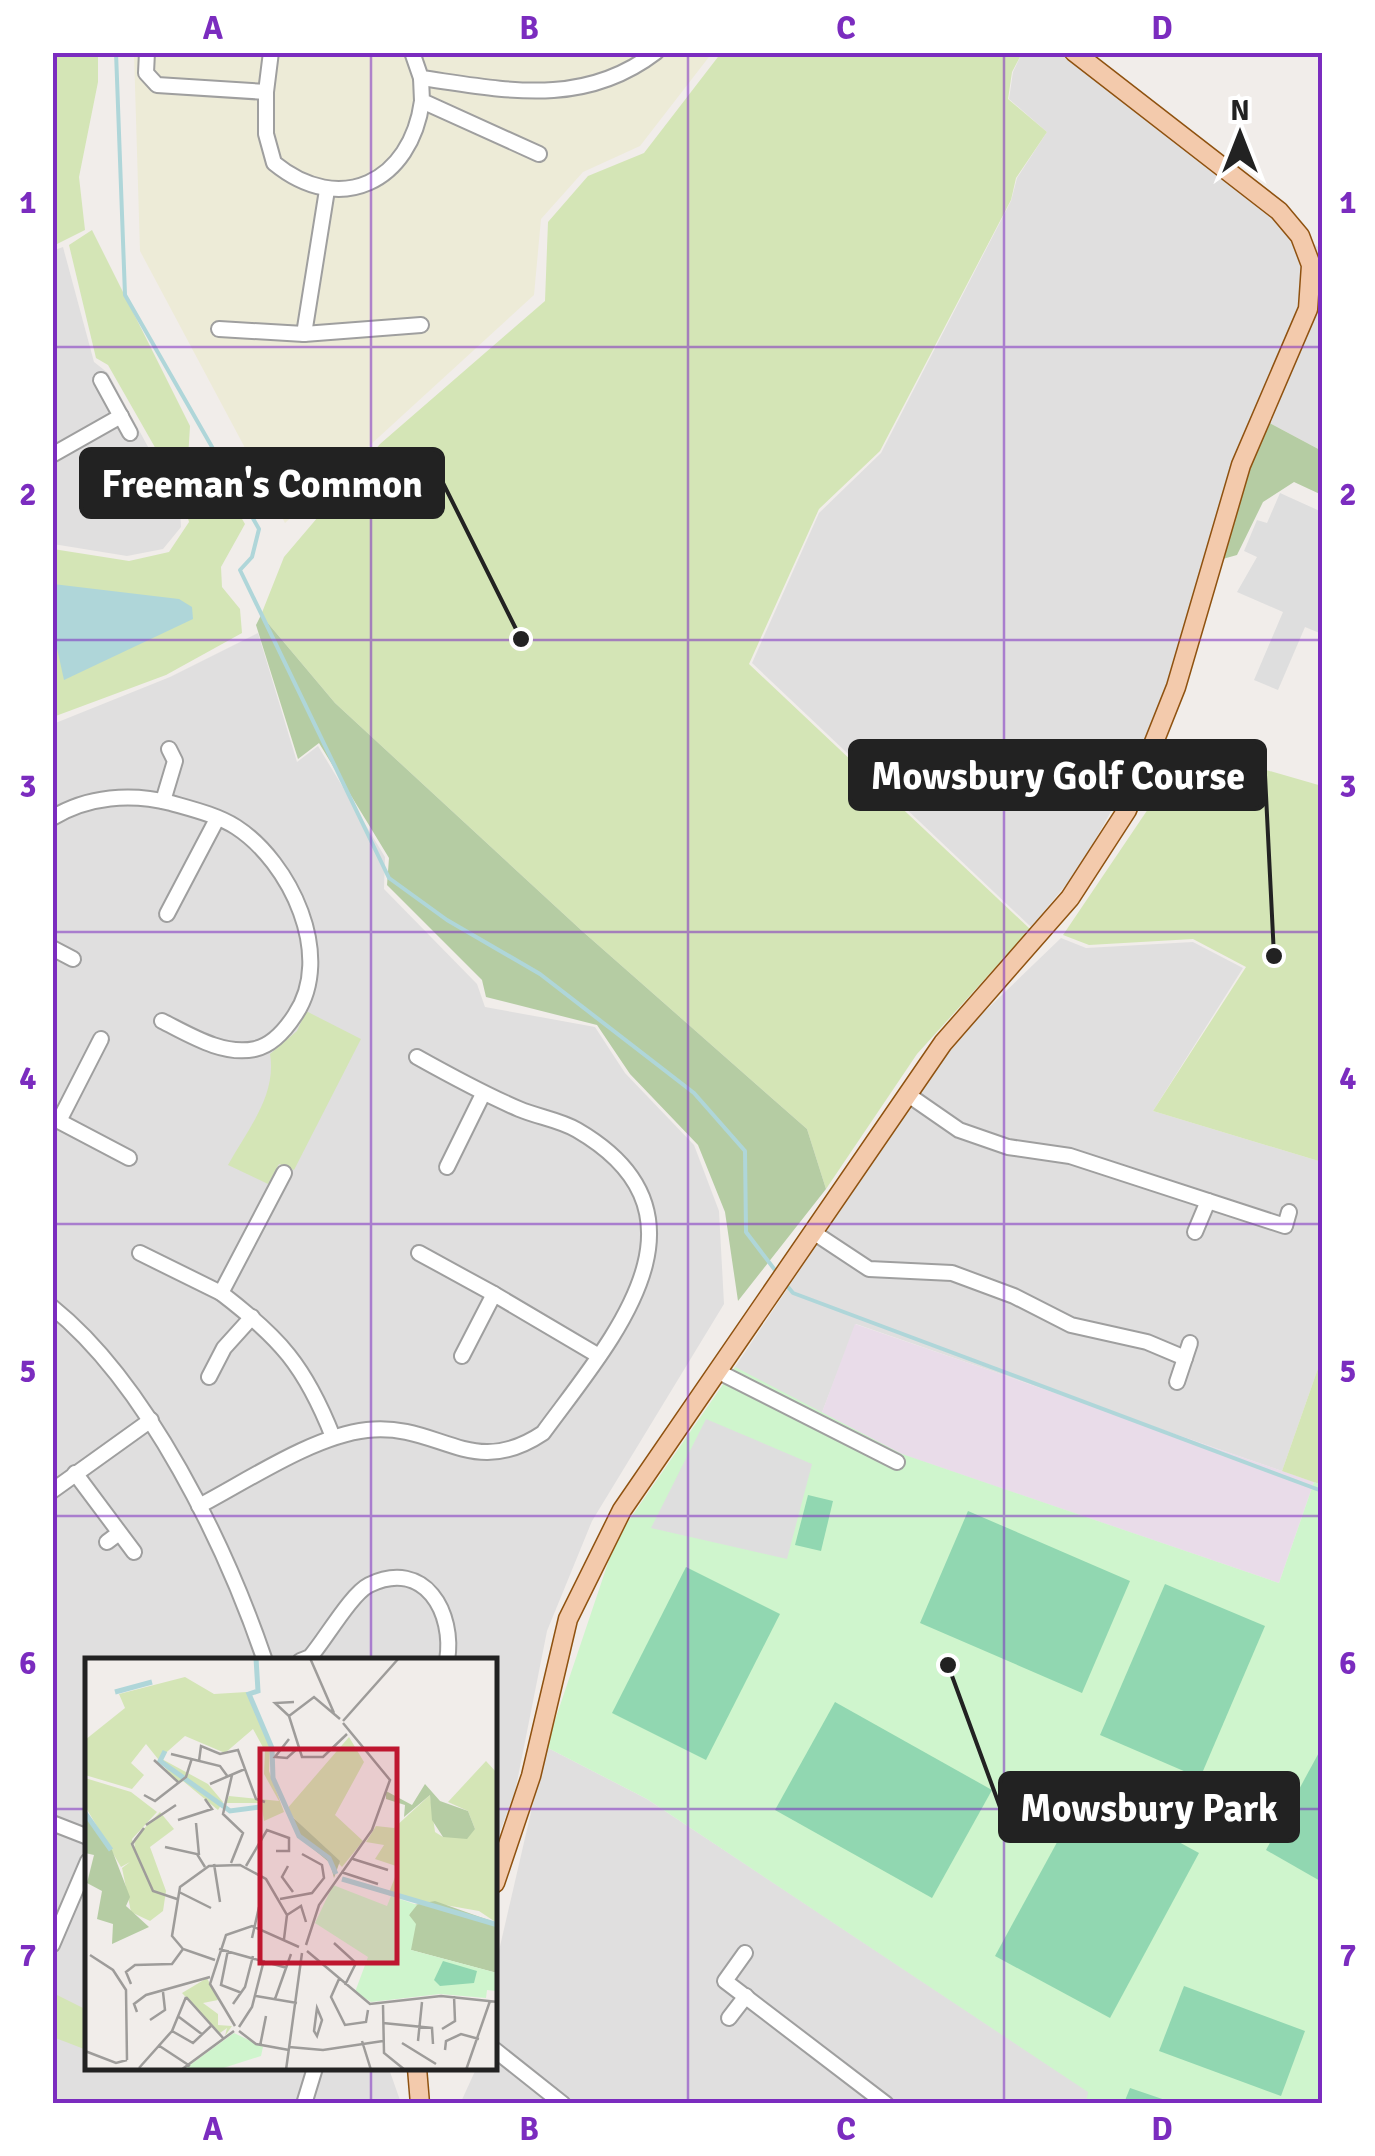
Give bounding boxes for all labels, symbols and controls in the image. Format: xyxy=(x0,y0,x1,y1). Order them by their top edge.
text: A xyxy=(203,9,224,48)
text: B xyxy=(519,9,539,48)
text: C xyxy=(836,9,856,48)
text: D xyxy=(1151,9,1173,48)
north arrow xyxy=(1190,85,1290,185)
text: N xyxy=(1230,94,1250,128)
text: 1 xyxy=(19,183,37,222)
text: 1 xyxy=(1339,183,1357,222)
callout: Freeman's Common xyxy=(81,449,443,517)
text: Freeman's Common xyxy=(101,461,423,508)
text: 2 xyxy=(19,475,37,514)
text: 2 xyxy=(1339,475,1357,514)
callout: Mowsbury Golf Course xyxy=(850,741,1265,809)
text: Mowsbury Golf Course xyxy=(871,753,1245,800)
text: 3 xyxy=(19,767,37,806)
text: 3 xyxy=(1339,767,1357,806)
text: 4 xyxy=(19,1059,37,1098)
text: 4 xyxy=(1339,1059,1357,1098)
text: 5 xyxy=(19,1352,37,1391)
text: 5 xyxy=(1339,1352,1357,1391)
text: 6 xyxy=(19,1644,37,1683)
text: 6 xyxy=(1339,1644,1357,1683)
inset map xyxy=(85,1658,498,2071)
callout: Mowsbury Park xyxy=(1000,1773,1298,1841)
text: Mowsbury Park xyxy=(1020,1785,1278,1832)
text: 7 xyxy=(19,1936,37,1975)
text: 7 xyxy=(1339,1936,1357,1975)
text: A xyxy=(203,2110,224,2149)
text: B xyxy=(519,2110,539,2149)
text: C xyxy=(836,2110,856,2149)
text: D xyxy=(1151,2110,1173,2149)

